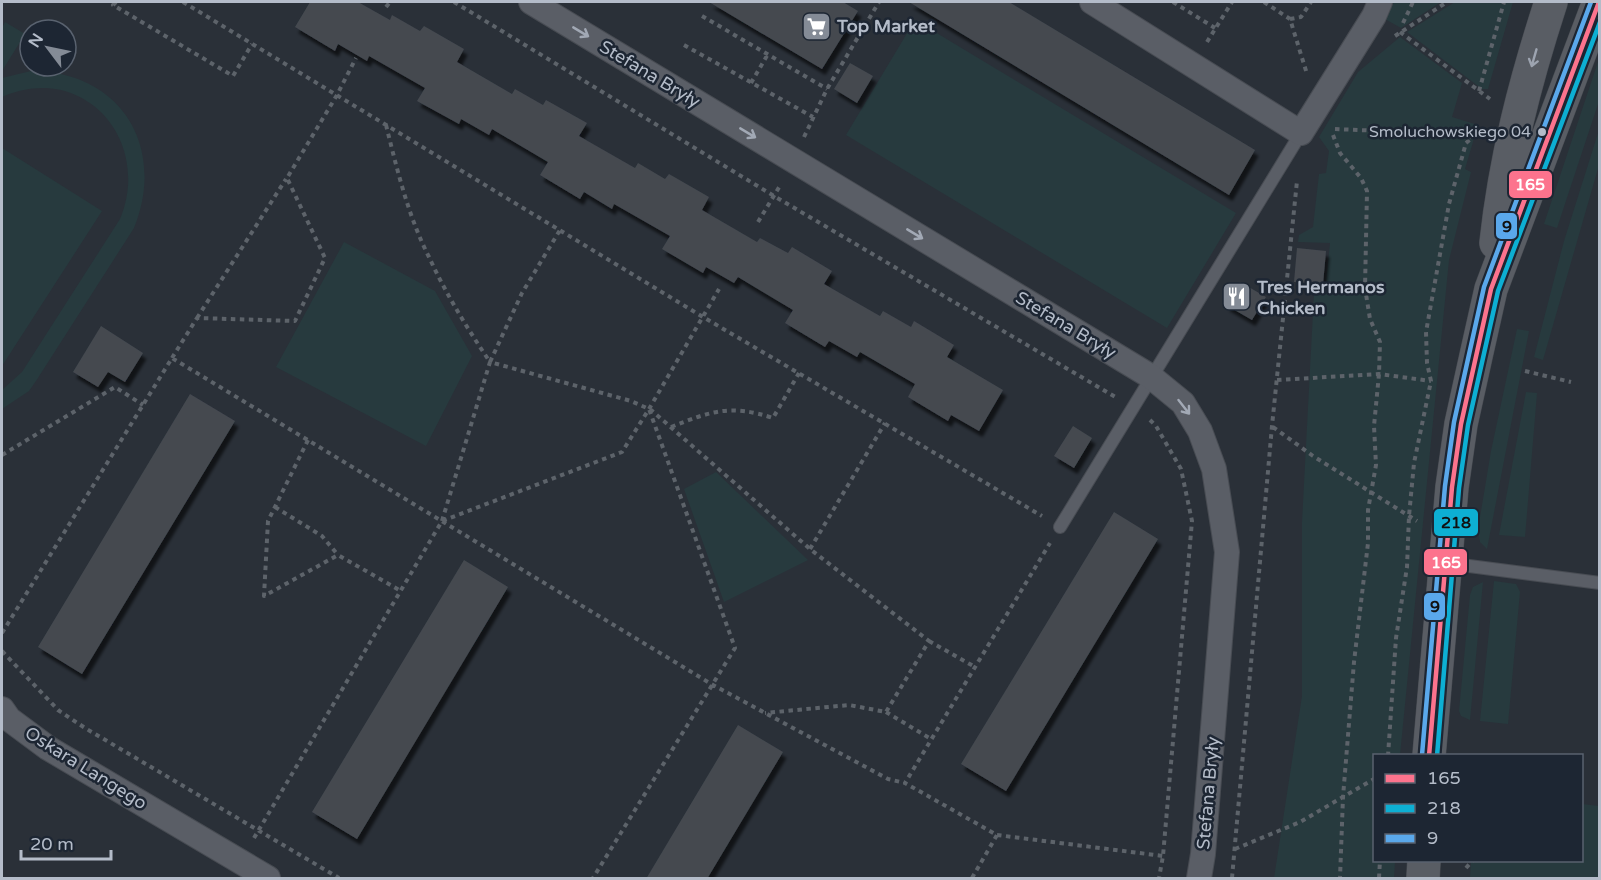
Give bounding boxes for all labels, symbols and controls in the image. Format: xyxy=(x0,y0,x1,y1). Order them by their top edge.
supermarket icon: Top Market xyxy=(800,10,832,42)
place label: Top Market xyxy=(836,15,935,37)
north arrow xyxy=(18,18,78,78)
one-way arrow xyxy=(572,26,589,38)
text: N xyxy=(24,30,48,51)
street label: Stefana Bryły xyxy=(596,35,705,113)
one-way arrow xyxy=(1528,48,1539,67)
place label: Smoluchowskiego 04 xyxy=(1369,122,1531,142)
marker: Smoluchowskiego 04 xyxy=(1536,126,1548,138)
one-way arrow xyxy=(739,127,756,139)
line badge: 165 xyxy=(1508,170,1553,199)
text: 165 xyxy=(1515,175,1545,195)
line badge: 9 xyxy=(1495,212,1518,240)
text: 9 xyxy=(1502,217,1512,237)
one-way arrow xyxy=(906,228,923,240)
place label: Tres Hermanos Chicken xyxy=(1256,276,1385,319)
restaurant icon: Tres Hermanos Chicken xyxy=(1220,281,1252,313)
street label: Stefana Bryły xyxy=(1012,286,1121,364)
one-way arrow xyxy=(1177,399,1190,415)
line badge: 218 xyxy=(1433,508,1479,537)
text: 218 xyxy=(1441,513,1471,533)
line badge: 165 xyxy=(1423,548,1468,576)
text: 165 xyxy=(1431,553,1461,573)
line badge: 9 xyxy=(1423,592,1446,621)
text: 9 xyxy=(1430,597,1440,617)
street label: Oskara Langego xyxy=(21,722,151,814)
street label: Stefana Bryły xyxy=(1192,735,1224,850)
legend xyxy=(1373,754,1583,862)
text: 165 xyxy=(1427,767,1461,789)
text: 218 xyxy=(1427,797,1461,819)
scale bar xyxy=(21,823,111,861)
text: 9 xyxy=(1427,827,1438,849)
text: 20 m xyxy=(30,833,74,855)

